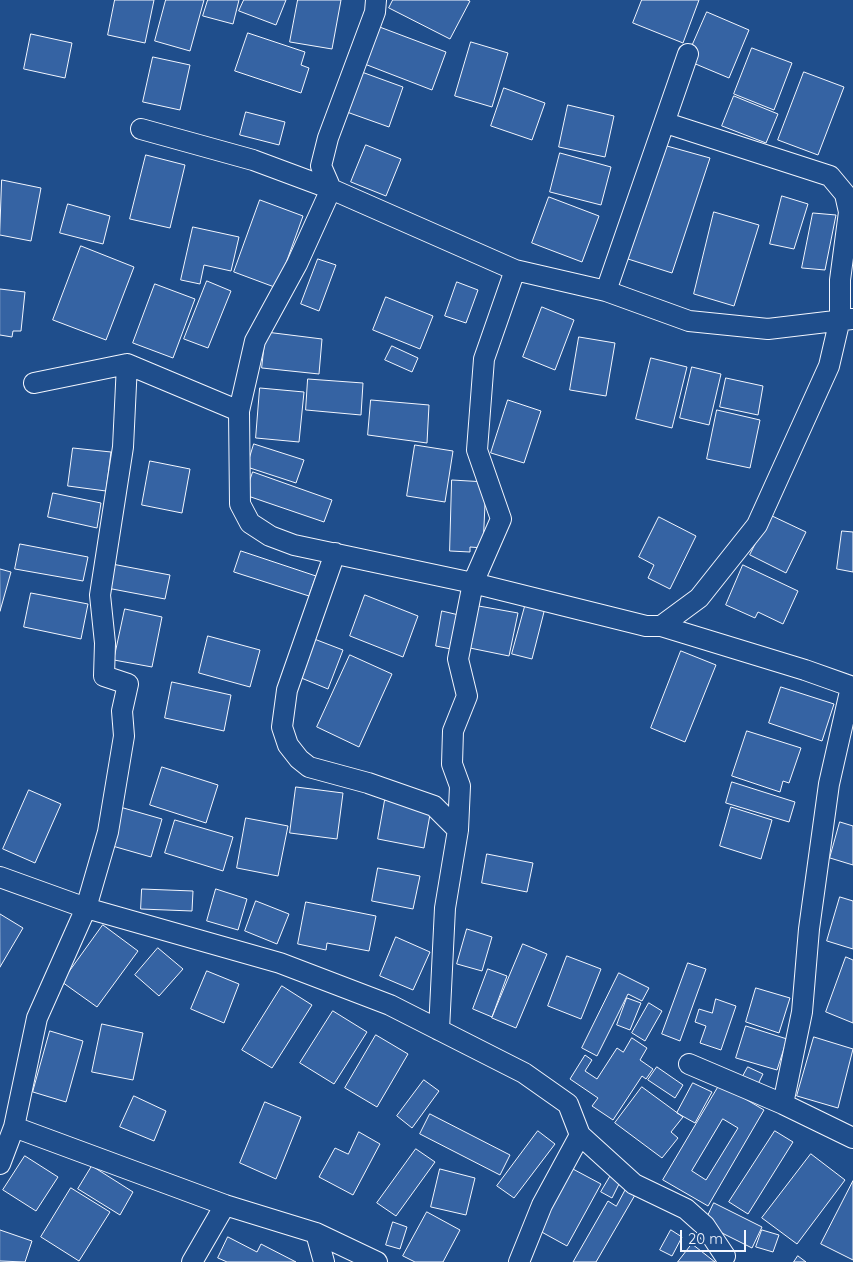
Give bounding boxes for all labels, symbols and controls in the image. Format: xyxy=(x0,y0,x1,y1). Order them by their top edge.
scale bar xyxy=(683,1220,749,1252)
text: 20 m xyxy=(688,1229,723,1248)

